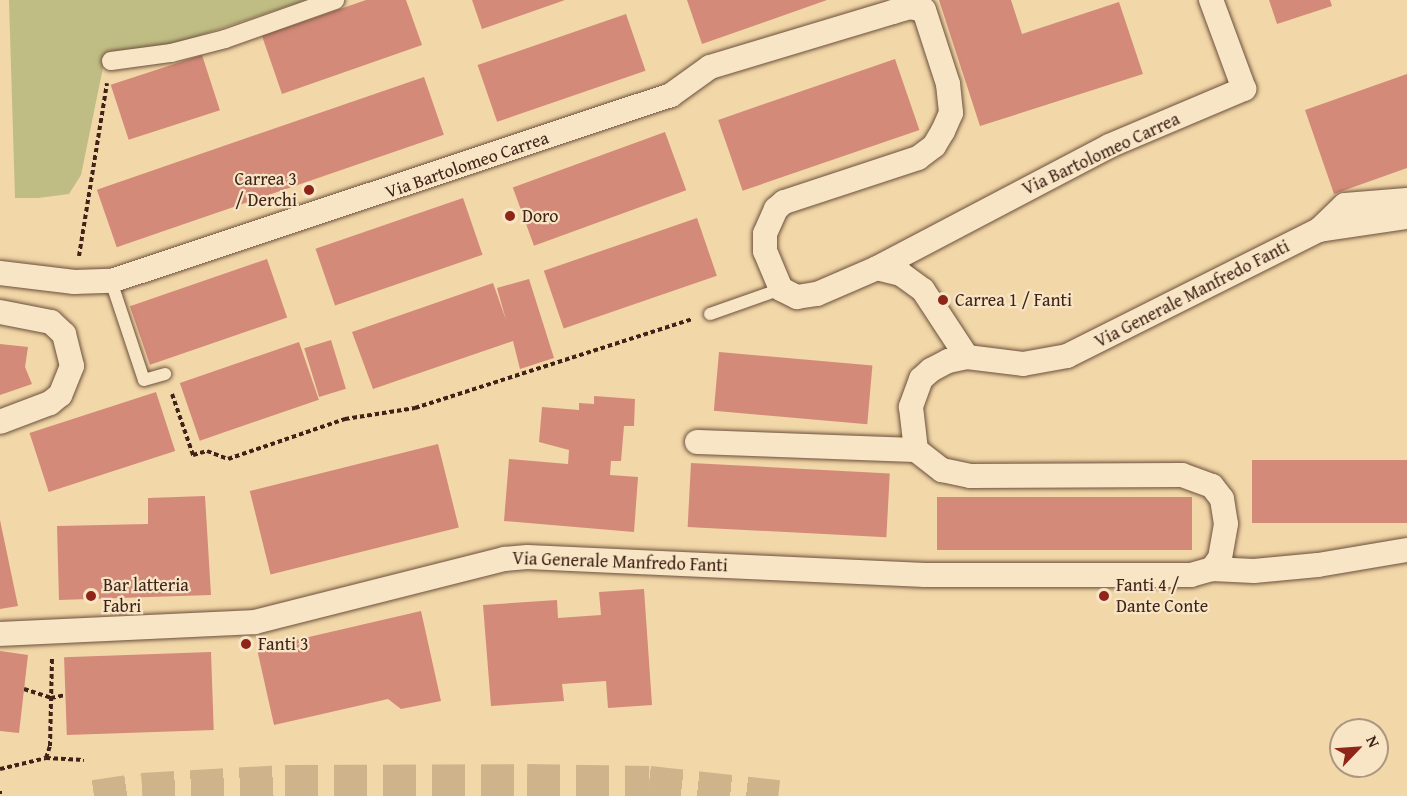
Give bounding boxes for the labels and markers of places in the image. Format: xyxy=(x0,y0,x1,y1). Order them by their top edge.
place label: Carrea 3 / Derchi xyxy=(235,169,297,212)
marker: Carrea 3 / Derchi xyxy=(302,183,316,197)
place label: Doro xyxy=(522,205,558,227)
marker: Doro xyxy=(503,209,517,223)
place label: Carrea 1 / Fanti xyxy=(955,289,1072,311)
marker: Carrea 1 / Fanti xyxy=(936,293,950,307)
place label: Bar latteria Fabri xyxy=(103,575,189,618)
place label: Fanti 4 / Dante Conte xyxy=(1116,575,1208,618)
marker: Bar latteria Fabri xyxy=(84,589,98,603)
marker: Fanti 4 / Dante Conte xyxy=(1097,589,1111,603)
place label: Fanti 3 xyxy=(258,633,309,655)
marker: Fanti 3 xyxy=(239,637,253,651)

